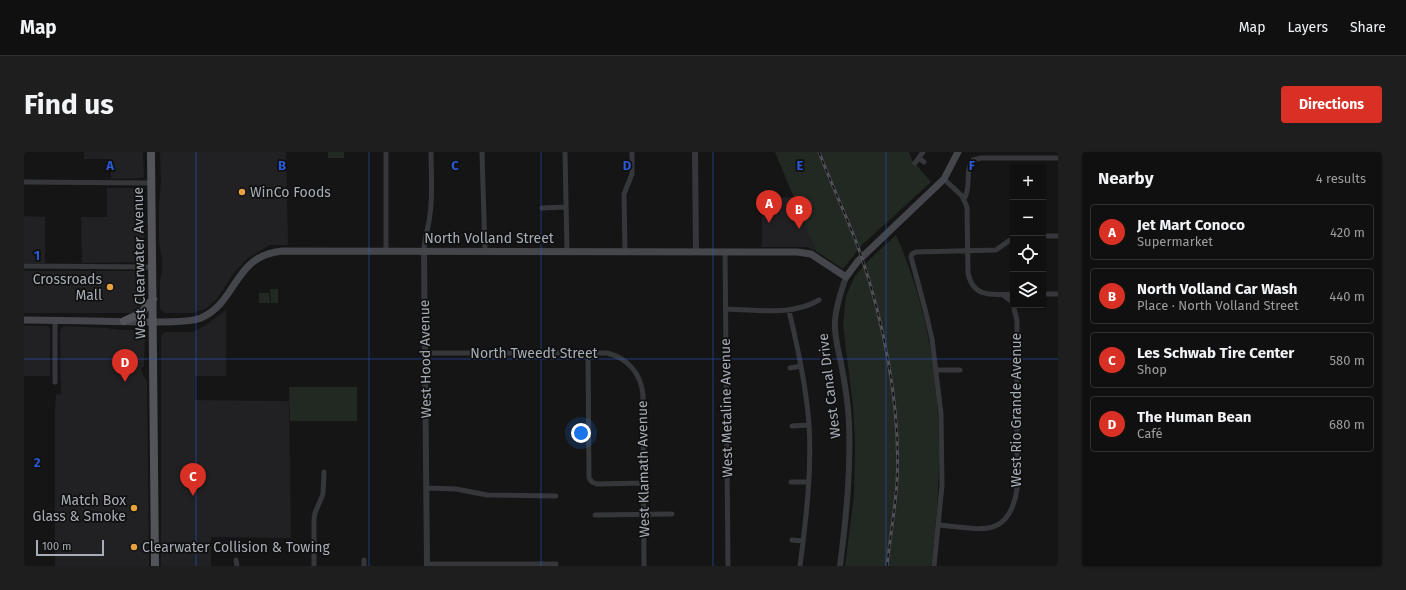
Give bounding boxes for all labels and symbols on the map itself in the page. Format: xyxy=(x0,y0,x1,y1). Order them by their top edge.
text: A xyxy=(105,158,114,173)
text: B xyxy=(278,158,286,173)
text: C xyxy=(451,158,459,173)
text: D xyxy=(623,158,632,173)
text: E xyxy=(797,158,804,173)
text: F xyxy=(969,158,976,173)
place label: WinCo Foods xyxy=(250,184,331,201)
street label: West Clearwater Avenue xyxy=(130,187,149,339)
marker: WinCo Foods xyxy=(237,187,247,197)
pin: A xyxy=(756,190,782,223)
pin: B xyxy=(786,196,812,229)
street label: North Volland Street xyxy=(424,230,555,247)
text: 1 xyxy=(34,248,40,263)
place label: Crossroads Mall xyxy=(33,271,102,304)
marker: Crossroads Mall xyxy=(105,282,115,292)
street label: West Hood Avenue xyxy=(416,299,435,419)
street label: West Canal Drive xyxy=(815,332,844,440)
street label: West Rio Grande Avenue xyxy=(1008,333,1025,487)
street label: West Metaline Avenue xyxy=(717,338,736,478)
street label: North Tweedt Street xyxy=(470,345,599,362)
pin: D xyxy=(112,349,138,382)
street label: West Klamath Avenue xyxy=(634,400,653,538)
your location xyxy=(571,423,591,443)
text: 2 xyxy=(34,455,41,470)
pin: C xyxy=(180,463,206,496)
place label: Match Box Glass & Smoke xyxy=(33,492,126,525)
marker: Match Box Glass & Smoke xyxy=(129,503,139,513)
scale bar xyxy=(36,538,104,557)
place label: Clearwater Collision & Towing xyxy=(142,539,331,556)
marker: Clearwater Collision & Towing xyxy=(129,542,139,552)

